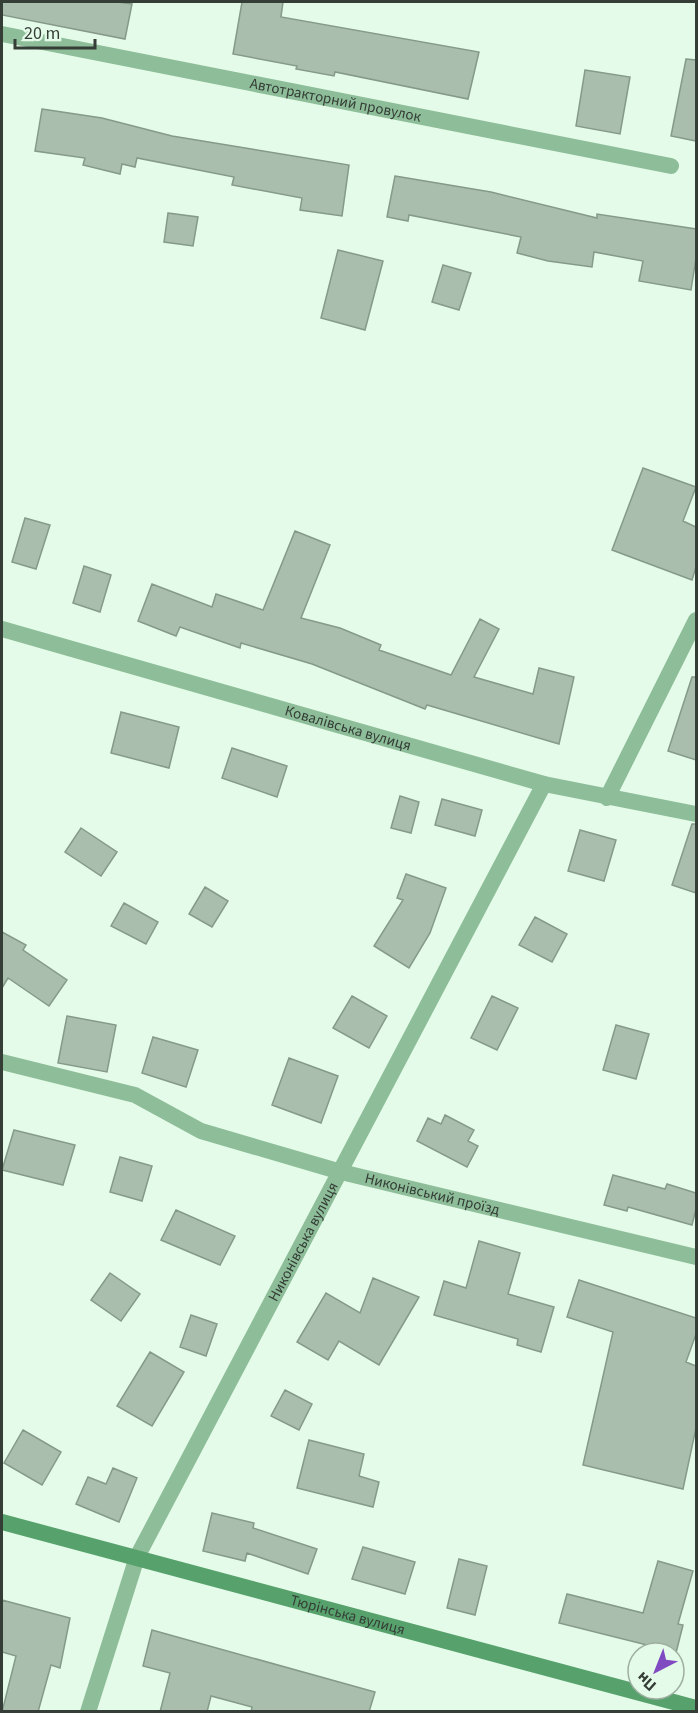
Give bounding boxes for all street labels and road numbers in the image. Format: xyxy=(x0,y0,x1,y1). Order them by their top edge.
street label: Автотракторний провулок xyxy=(248,73,424,127)
street label: Ковалівська вулиця xyxy=(283,700,414,756)
street label: Никонівський проїзд xyxy=(363,1168,502,1220)
street label: Никонівська вулиця xyxy=(263,1178,343,1305)
street label: Тюрінська вулиця xyxy=(288,1589,408,1640)

